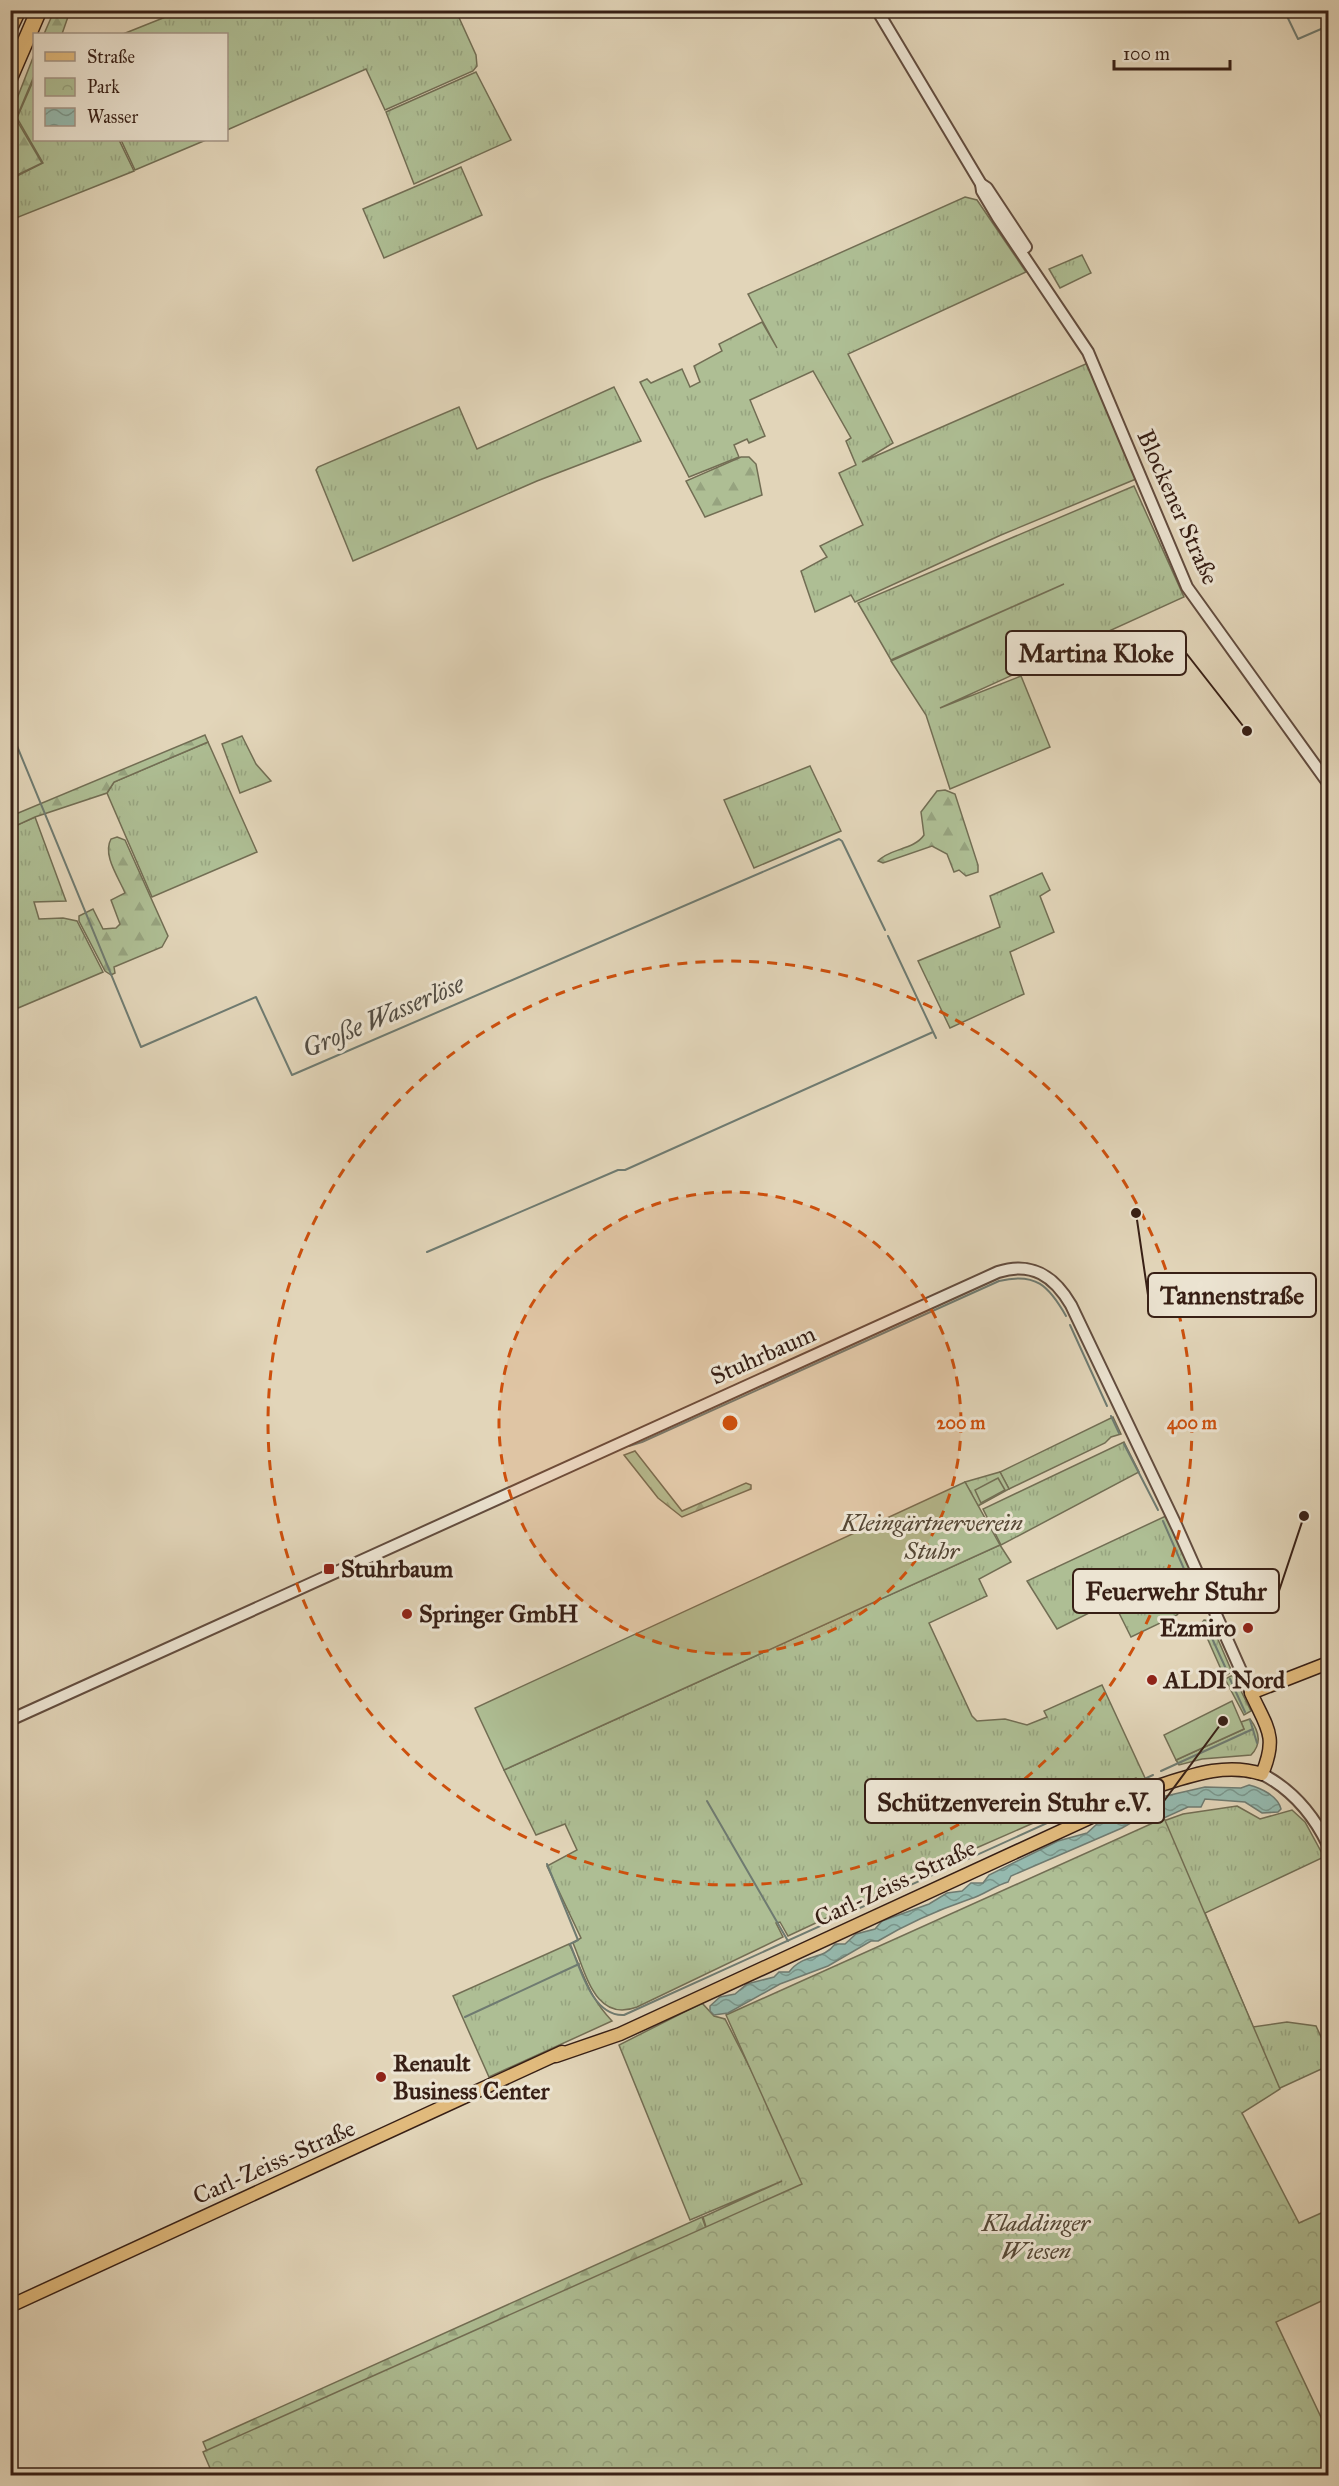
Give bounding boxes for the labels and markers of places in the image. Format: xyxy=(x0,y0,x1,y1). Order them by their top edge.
callout: Martina Kloke xyxy=(1006,631,1186,675)
callout: Tannenstraße xyxy=(1148,1273,1316,1317)
centre of rings xyxy=(720,1413,740,1433)
place label: Stuhrbaum xyxy=(341,1554,454,1584)
marker: Stuhrbaum xyxy=(322,1562,336,1576)
callout: Feuerwehr Stuhr xyxy=(1073,1569,1279,1613)
place label: Springer GmbH xyxy=(419,1599,578,1629)
marker: Springer GmbH xyxy=(400,1607,414,1621)
place label: Ezmiro xyxy=(1160,1613,1236,1643)
marker: Ezmiro xyxy=(1241,1621,1255,1635)
place label: ALDI Nord xyxy=(1162,1665,1286,1695)
marker: ALDI Nord xyxy=(1145,1673,1159,1687)
callout: Schützenverein Stuhr e.V. xyxy=(865,1779,1164,1823)
place label: Renault Business Center xyxy=(393,2048,550,2106)
marker: Renault Business Center xyxy=(374,2070,388,2084)

